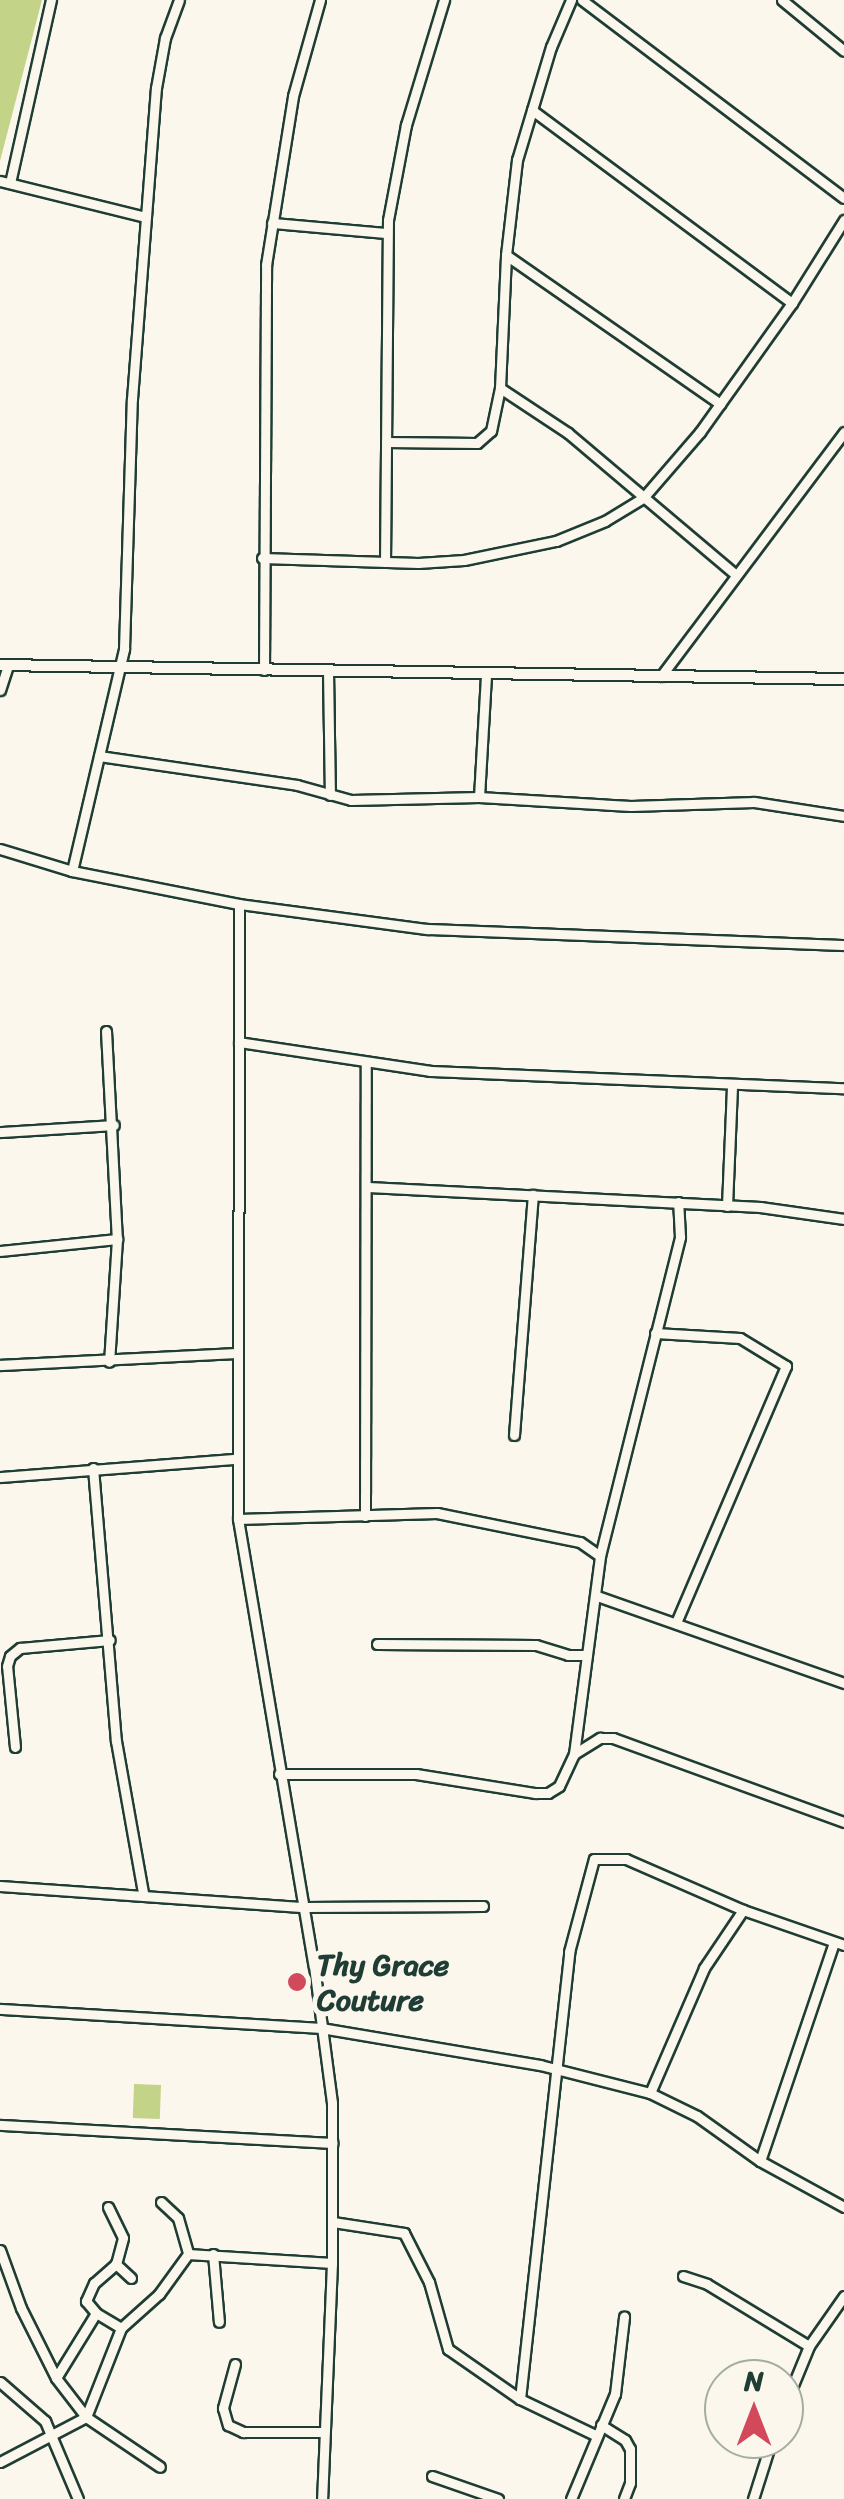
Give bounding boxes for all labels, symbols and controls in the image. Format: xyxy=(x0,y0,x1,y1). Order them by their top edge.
place label: Thy Grace Couture xyxy=(317,1947,449,2018)
marker: Thy Grace Couture xyxy=(286,1971,308,1993)
text: N xyxy=(744,2356,764,2405)
north arrow xyxy=(704,2359,804,2459)

